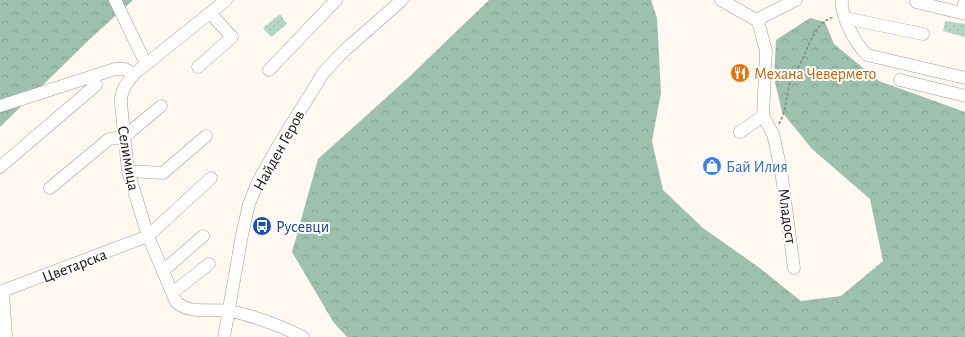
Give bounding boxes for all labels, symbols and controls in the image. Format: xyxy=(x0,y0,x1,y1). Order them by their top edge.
restaurant icon: Механа Чевермето xyxy=(729,62,751,84)
place label: Механа Чевермето xyxy=(754,66,877,82)
street label: Найден Геров xyxy=(250,108,307,193)
street label: Селимица xyxy=(114,124,142,192)
shop icon: Бай Илия xyxy=(701,155,723,177)
place label: Бай Илия xyxy=(726,159,788,175)
street label: Младост xyxy=(775,187,799,245)
bus stop icon: Русевци xyxy=(251,215,273,237)
place label: Русевци xyxy=(276,219,329,236)
street label: Цветарска xyxy=(40,246,109,286)

